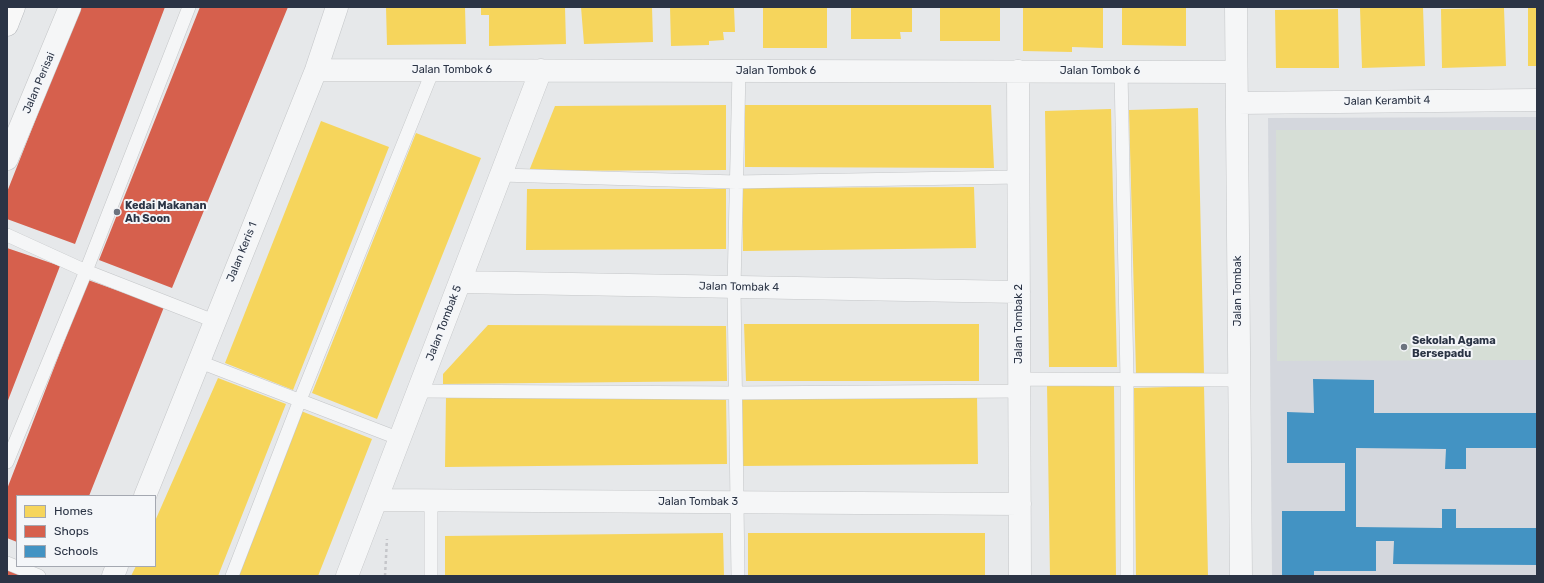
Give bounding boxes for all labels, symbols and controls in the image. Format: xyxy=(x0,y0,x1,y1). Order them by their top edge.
street label: Jalan Perisai xyxy=(20,50,58,116)
street label: Jalan Tombok 6 xyxy=(412,63,492,77)
street label: Jalan Tombok 6 xyxy=(736,64,816,78)
street label: Jalan Tombok 6 xyxy=(1060,64,1140,78)
street label: Jalan Kerambit 4 xyxy=(1344,94,1430,108)
place label: Kedai Makanan Ah Soon xyxy=(125,199,206,225)
marker: Kedai Makanan Ah Soon xyxy=(112,207,122,217)
street label: Jalan Keris 1 xyxy=(224,220,260,284)
street label: Jalan Tombak xyxy=(1231,256,1245,326)
street label: Jalan Tombak 4 xyxy=(699,280,779,294)
street label: Jalan Tombak 5 xyxy=(423,283,465,363)
street label: Jalan Tombak 2 xyxy=(1012,284,1026,364)
place label: Sekolah Agama Bersepadu xyxy=(1412,334,1496,360)
marker: Sekolah Agama Bersepadu xyxy=(1399,342,1409,352)
legend xyxy=(16,495,156,567)
street label: Jalan Tombak 3 xyxy=(658,495,738,509)
text: Homes xyxy=(54,504,93,518)
text: Shops xyxy=(54,524,89,538)
text: Schools xyxy=(54,544,98,558)

